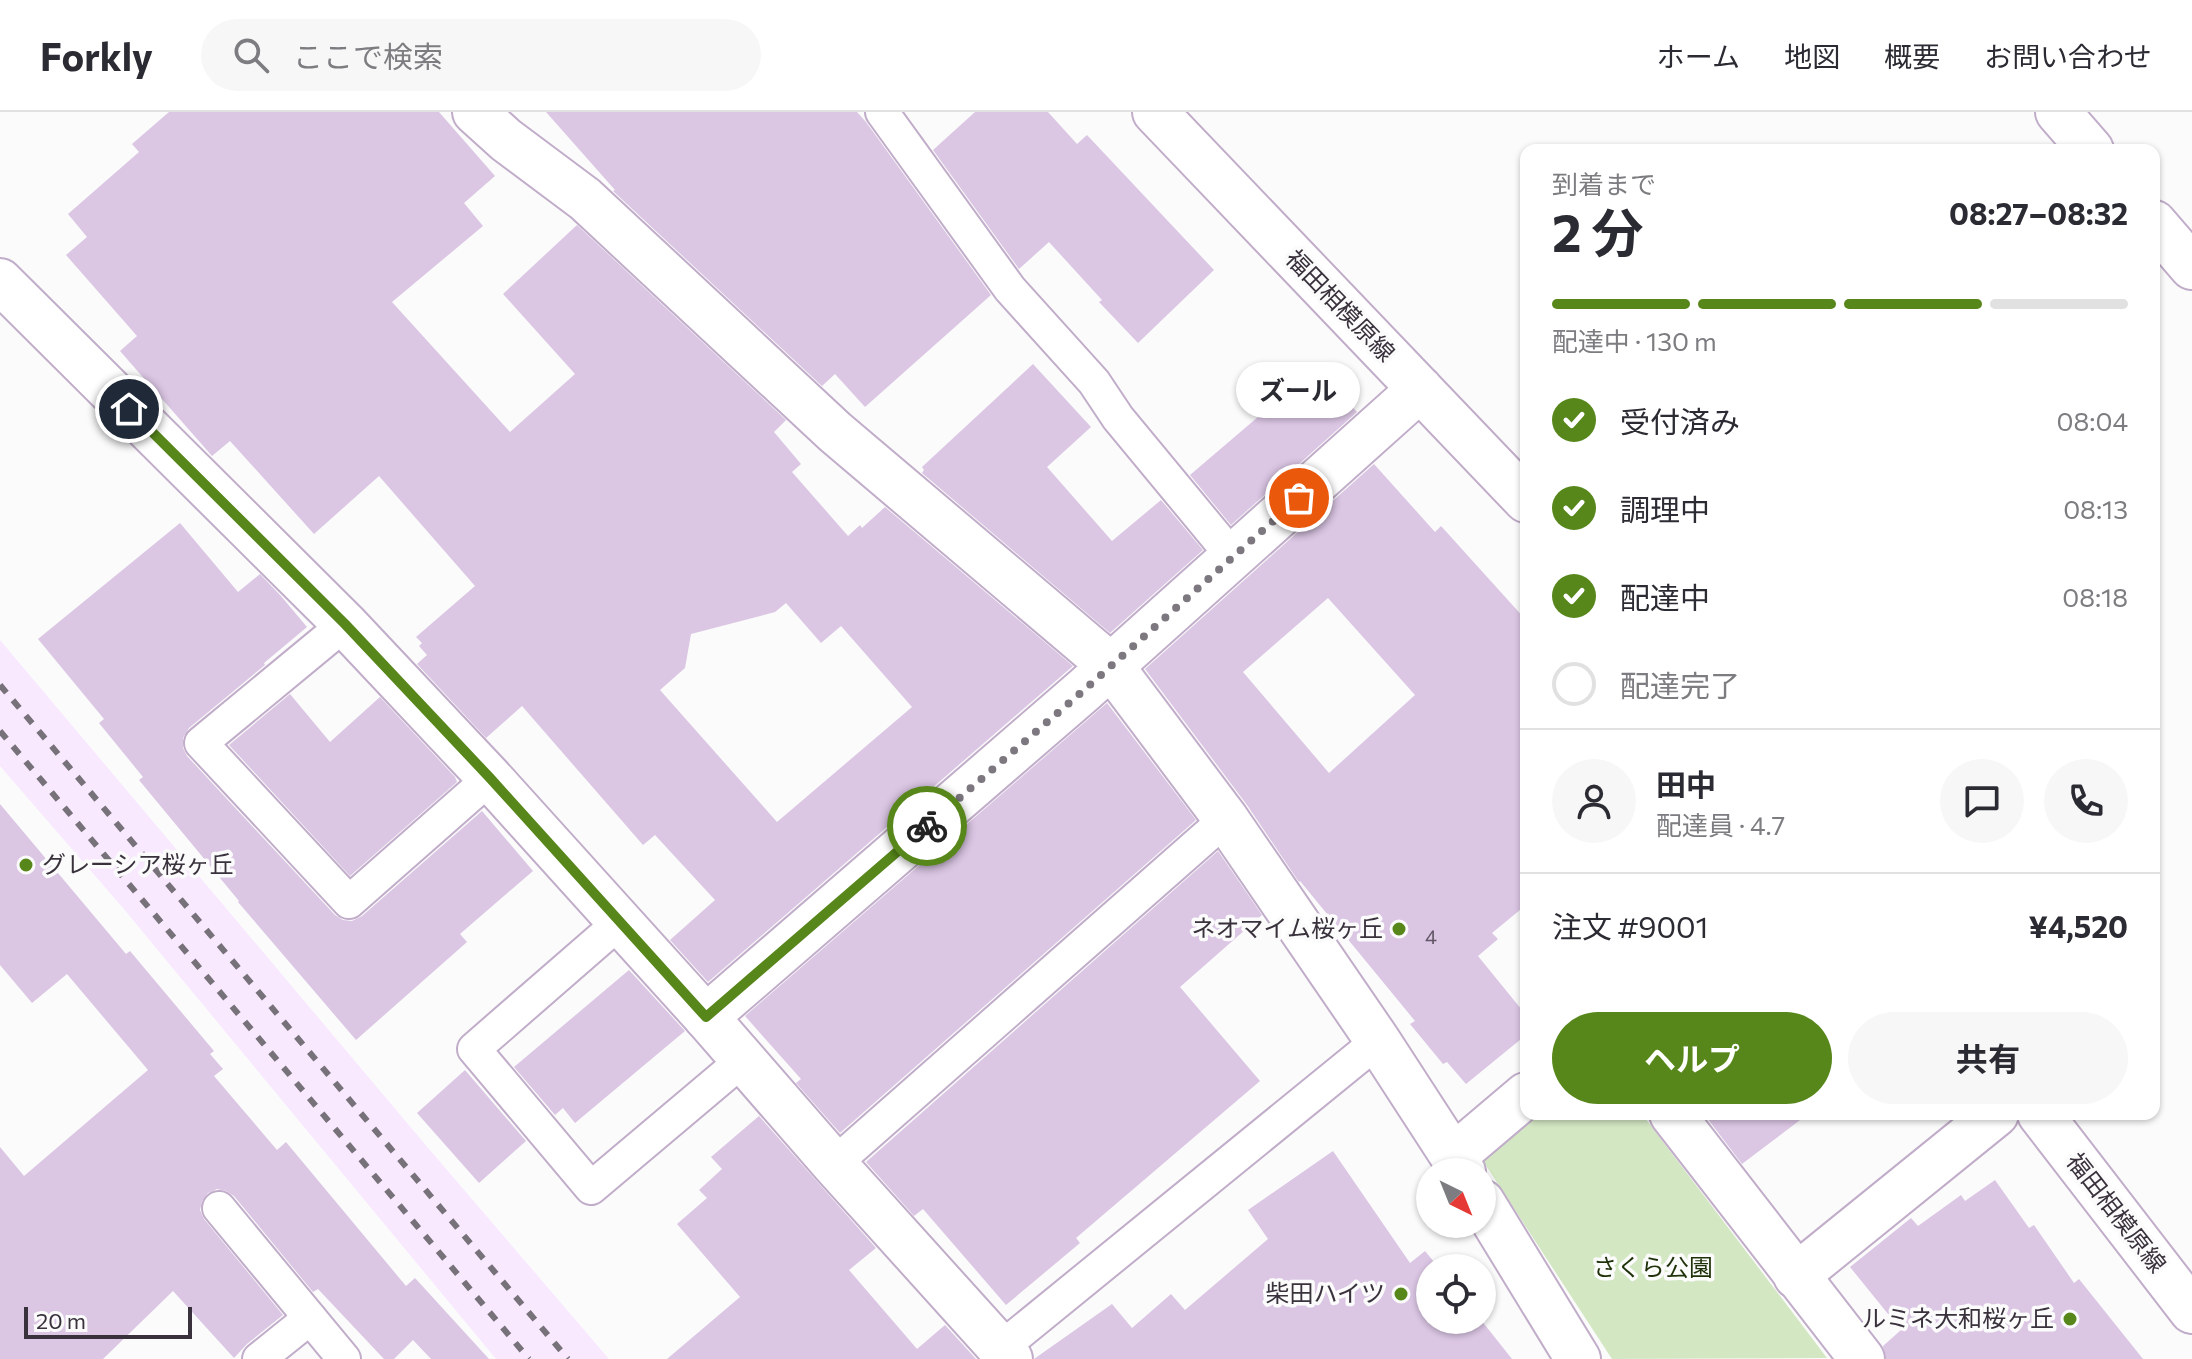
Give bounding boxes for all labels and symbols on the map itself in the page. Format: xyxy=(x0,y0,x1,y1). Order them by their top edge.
street label: 福田相模原線 xyxy=(1281,243,1402,367)
callout: ズール xyxy=(1237,362,1361,418)
pin xyxy=(95,375,163,443)
pin xyxy=(1265,464,1333,532)
courier xyxy=(887,786,967,866)
place label: グレーシア桜ヶ丘 xyxy=(42,849,234,878)
marker: グレーシア桜ヶ丘 xyxy=(17,856,35,874)
place label: ネオマイム桜ヶ丘 xyxy=(1191,913,1383,942)
marker: ネオマイム桜ヶ丘 xyxy=(1390,920,1408,938)
house number: 4 xyxy=(1425,924,1437,948)
street label: 福田相模原線 xyxy=(2061,1146,2173,1278)
north arrow xyxy=(1416,1158,1496,1238)
park label: さくら公園 xyxy=(1593,1252,1713,1281)
place label: 柴田ハイツ xyxy=(1265,1278,1385,1307)
marker: 柴田ハイツ xyxy=(1392,1285,1410,1303)
scale bar xyxy=(24,1303,192,1339)
place label: ルミネ大和桜ヶ丘 xyxy=(1862,1303,2054,1332)
marker: ルミネ大和桜ヶ丘 xyxy=(2061,1310,2079,1328)

